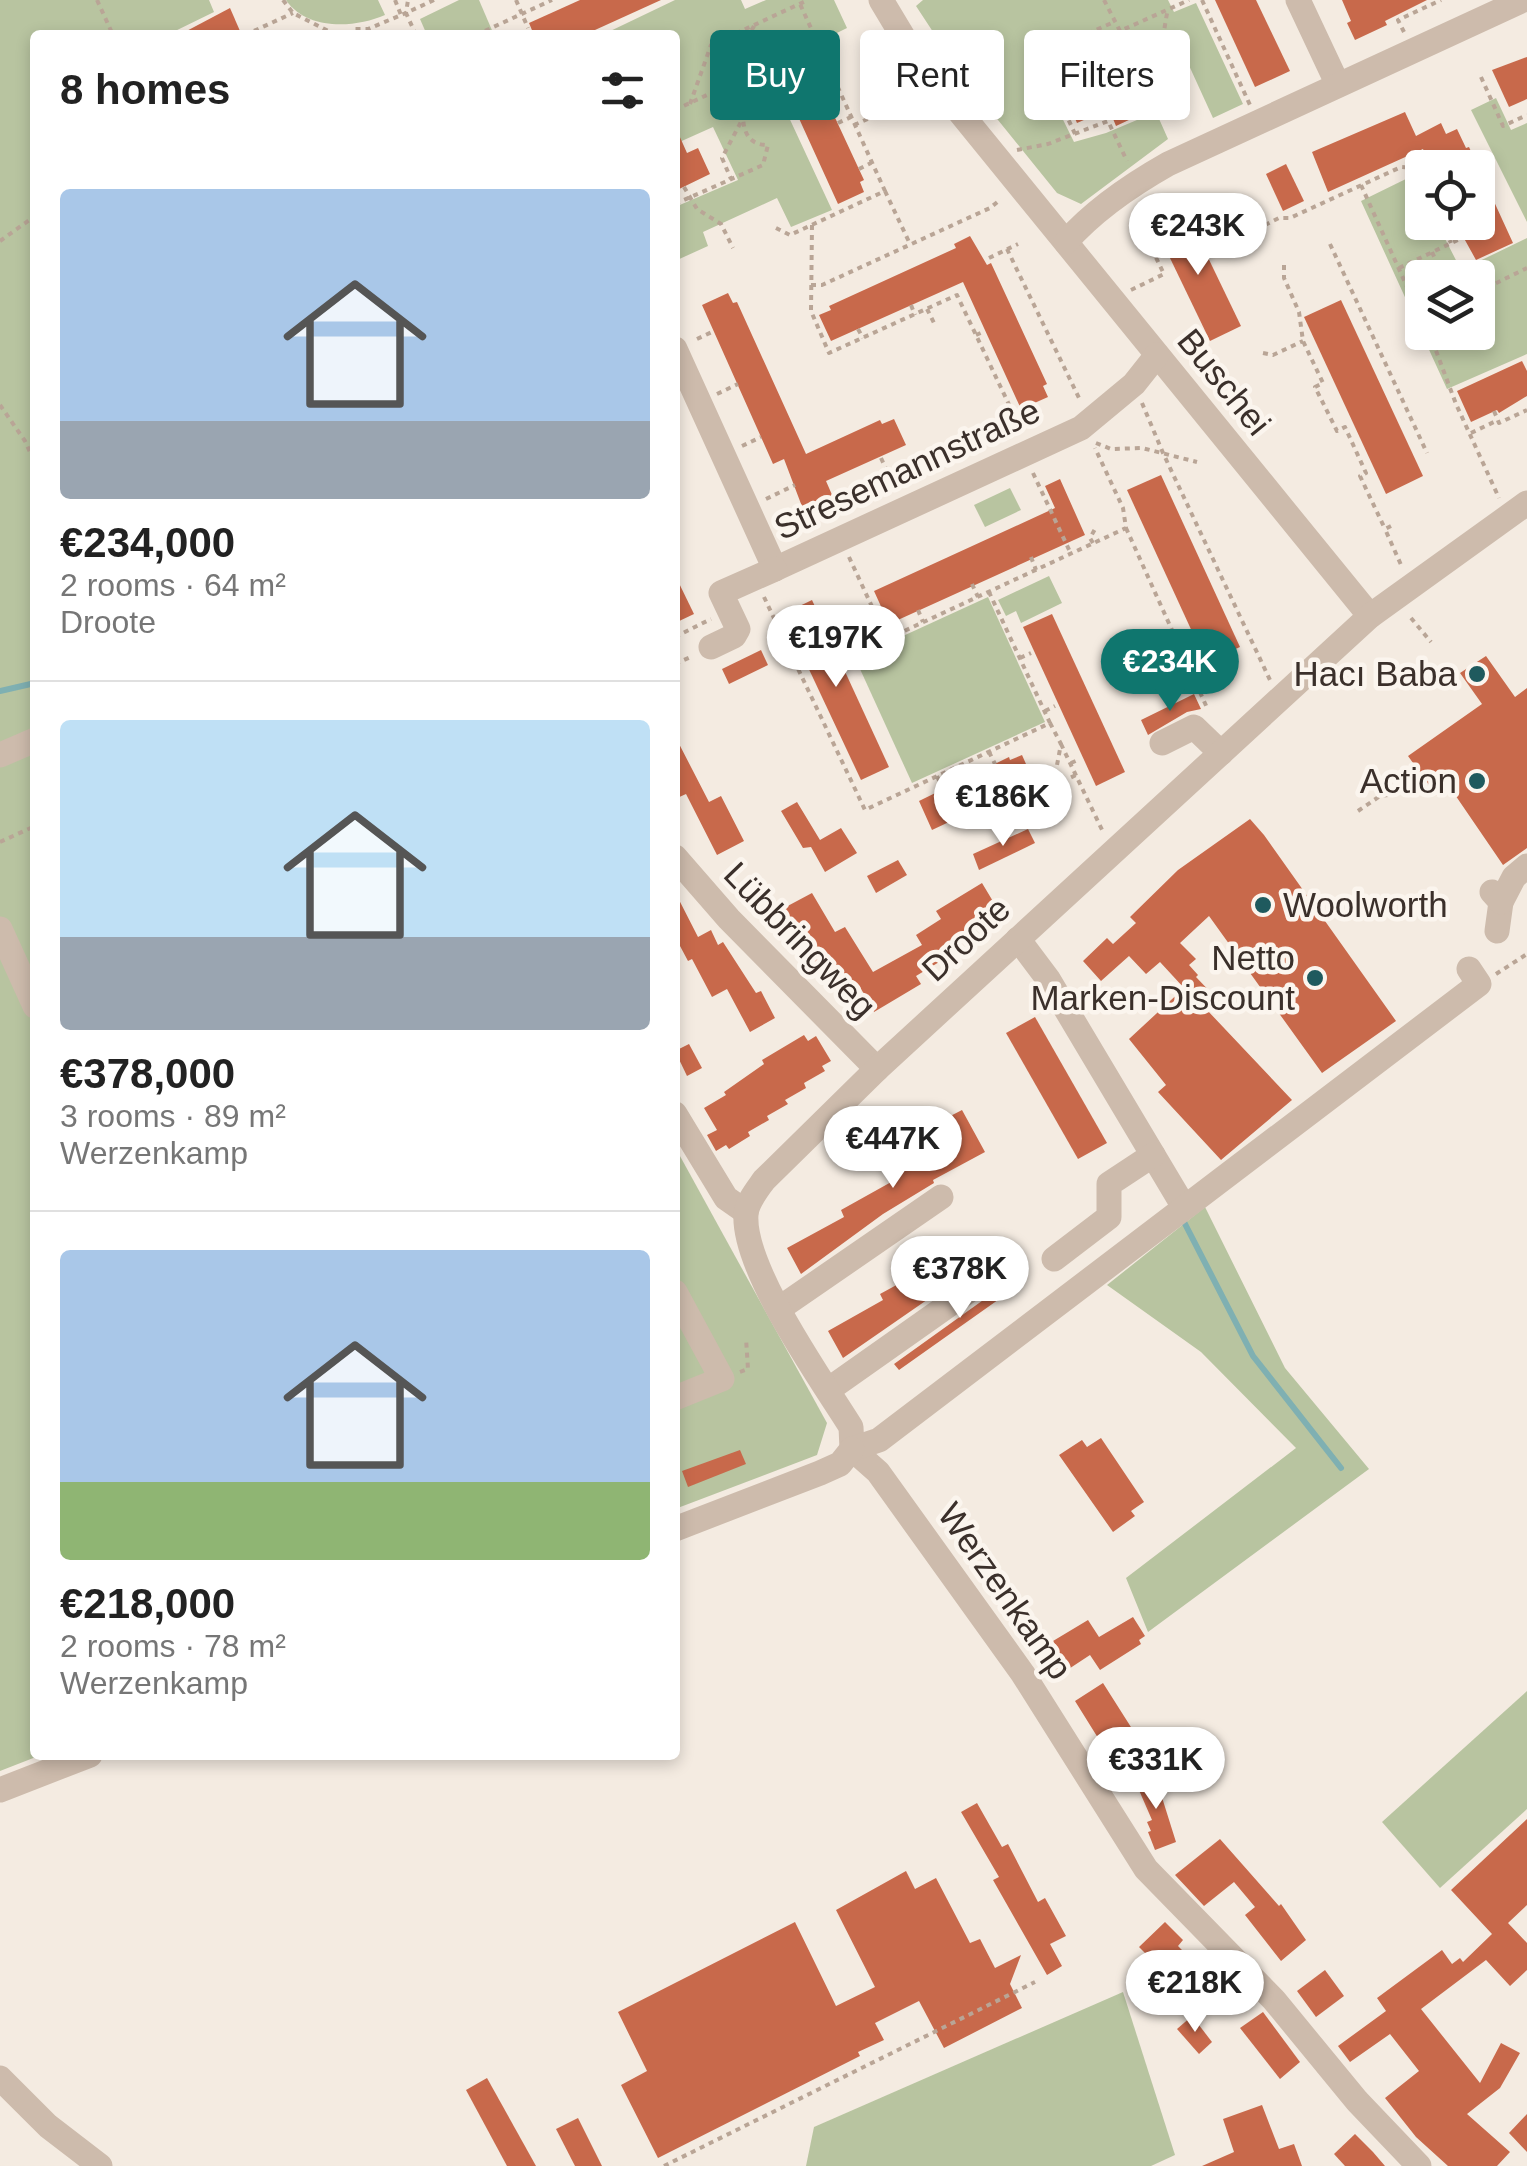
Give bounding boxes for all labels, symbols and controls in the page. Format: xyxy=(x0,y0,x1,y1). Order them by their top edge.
chip: Buy xyxy=(710,30,840,120)
chip: Rent xyxy=(860,30,1004,120)
chip: Filters xyxy=(1024,30,1190,120)
icon: filters xyxy=(595,63,650,118)
text: 8 homes xyxy=(60,66,230,113)
map controls xyxy=(1405,150,1495,350)
button: locate xyxy=(1405,150,1495,240)
pin: €243K xyxy=(1128,193,1268,278)
text: €243K xyxy=(1151,207,1245,243)
icon: home xyxy=(265,254,445,434)
button: layers xyxy=(1405,260,1495,350)
street label: Buschei xyxy=(1170,321,1279,442)
street label: Stresemannstraße xyxy=(768,390,1045,547)
text: €234,000 xyxy=(60,519,235,566)
text: 2 rooms · 64 m² xyxy=(60,567,286,603)
text: Droote xyxy=(60,604,156,640)
pin: €197K xyxy=(766,605,906,690)
text: €197K xyxy=(789,619,883,655)
pin: €234K xyxy=(1100,629,1240,714)
text: €234K xyxy=(1123,643,1217,679)
place label: Hacı Baba xyxy=(1294,654,1458,693)
marker: Hacı Baba xyxy=(1466,663,1488,685)
place label: Action xyxy=(1360,761,1457,800)
pin: €186K xyxy=(933,764,1073,849)
marker: Action xyxy=(1466,770,1488,792)
text: €186K xyxy=(956,778,1050,814)
icon: home xyxy=(265,785,445,965)
street label: Lübbringweg xyxy=(717,854,884,1025)
place label: Woolworth xyxy=(1283,885,1448,924)
street label: Droote xyxy=(914,889,1017,989)
marker: Woolworth xyxy=(1252,894,1274,916)
place label: Netto Marken-Discount xyxy=(1030,938,1295,1017)
marker: Netto Marken-Discount xyxy=(1304,967,1326,989)
text: €378,000 xyxy=(60,1050,235,1097)
text: 3 rooms · 89 m² xyxy=(60,1098,286,1134)
pin: €447K xyxy=(823,1106,963,1191)
text: €447K xyxy=(846,1120,940,1156)
text: Werzenkamp xyxy=(60,1135,248,1171)
pin: €378K xyxy=(890,1236,1030,1321)
text: €378K xyxy=(913,1250,1007,1286)
icon: home xyxy=(265,1315,445,1495)
street label: Werzenkamp xyxy=(930,1495,1080,1686)
text: €218,000 xyxy=(60,1580,235,1627)
text: 2 rooms · 78 m² xyxy=(60,1628,286,1664)
text: Werzenkamp xyxy=(60,1665,248,1701)
pin: €331K xyxy=(1086,1727,1226,1812)
text: €331K xyxy=(1109,1741,1203,1777)
pin: €218K xyxy=(1125,1950,1265,2035)
text: €218K xyxy=(1148,1964,1242,2000)

